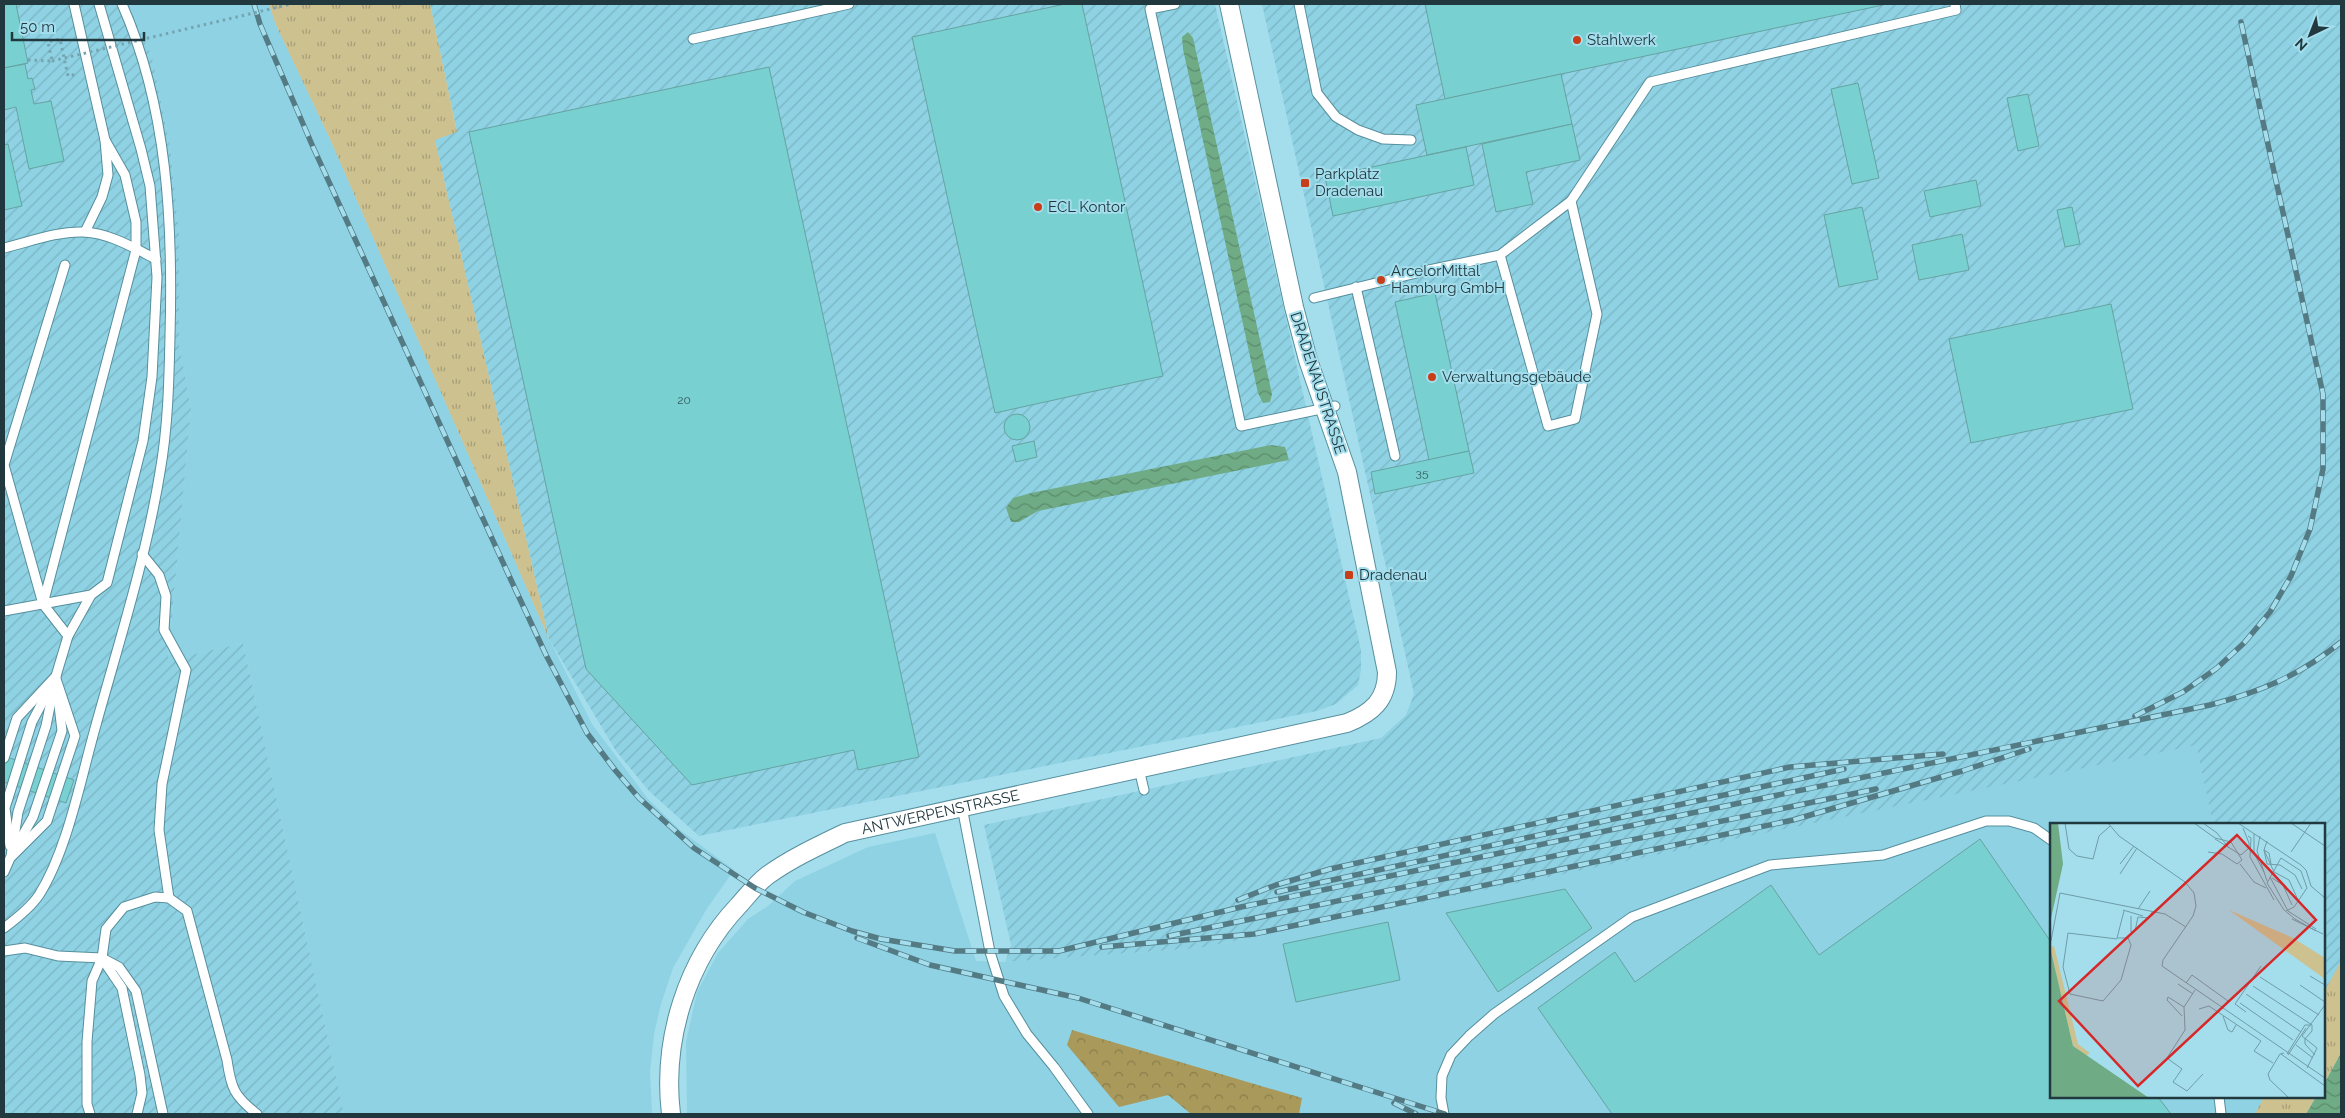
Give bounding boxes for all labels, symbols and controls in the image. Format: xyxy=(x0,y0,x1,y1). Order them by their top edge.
scale bar xyxy=(12,10,145,42)
north arrow xyxy=(2285,10,2335,60)
text: 50 m xyxy=(20,18,55,36)
place label: Stahlwerk xyxy=(1587,31,1656,49)
marker: Stahlwerk xyxy=(1571,34,1583,46)
text: N xyxy=(2292,35,2310,54)
place label: Parkplatz Dradenau xyxy=(1315,165,1383,200)
marker: Parkplatz Dradenau xyxy=(1299,177,1311,189)
place label: ECL Kontor xyxy=(1048,198,1126,216)
marker: ECL Kontor xyxy=(1032,201,1044,213)
place label: ArcelorMittal Hamburg GmbH xyxy=(1391,262,1505,297)
marker: ArcelorMittal Hamburg GmbH xyxy=(1375,274,1387,286)
street label: DRADENAUSTRASSE xyxy=(1287,310,1349,456)
place label: Verwaltungsgebäude xyxy=(1442,368,1591,386)
marker: Verwaltungsgebäude xyxy=(1426,371,1438,383)
house number: 20 xyxy=(677,393,691,407)
house number: 35 xyxy=(1416,466,1429,480)
place label: Dradenau xyxy=(1359,566,1427,584)
marker: Dradenau xyxy=(1343,569,1355,581)
street label: ANTWERPENSTRASSE xyxy=(860,786,1021,838)
inset map xyxy=(2050,823,2325,1098)

